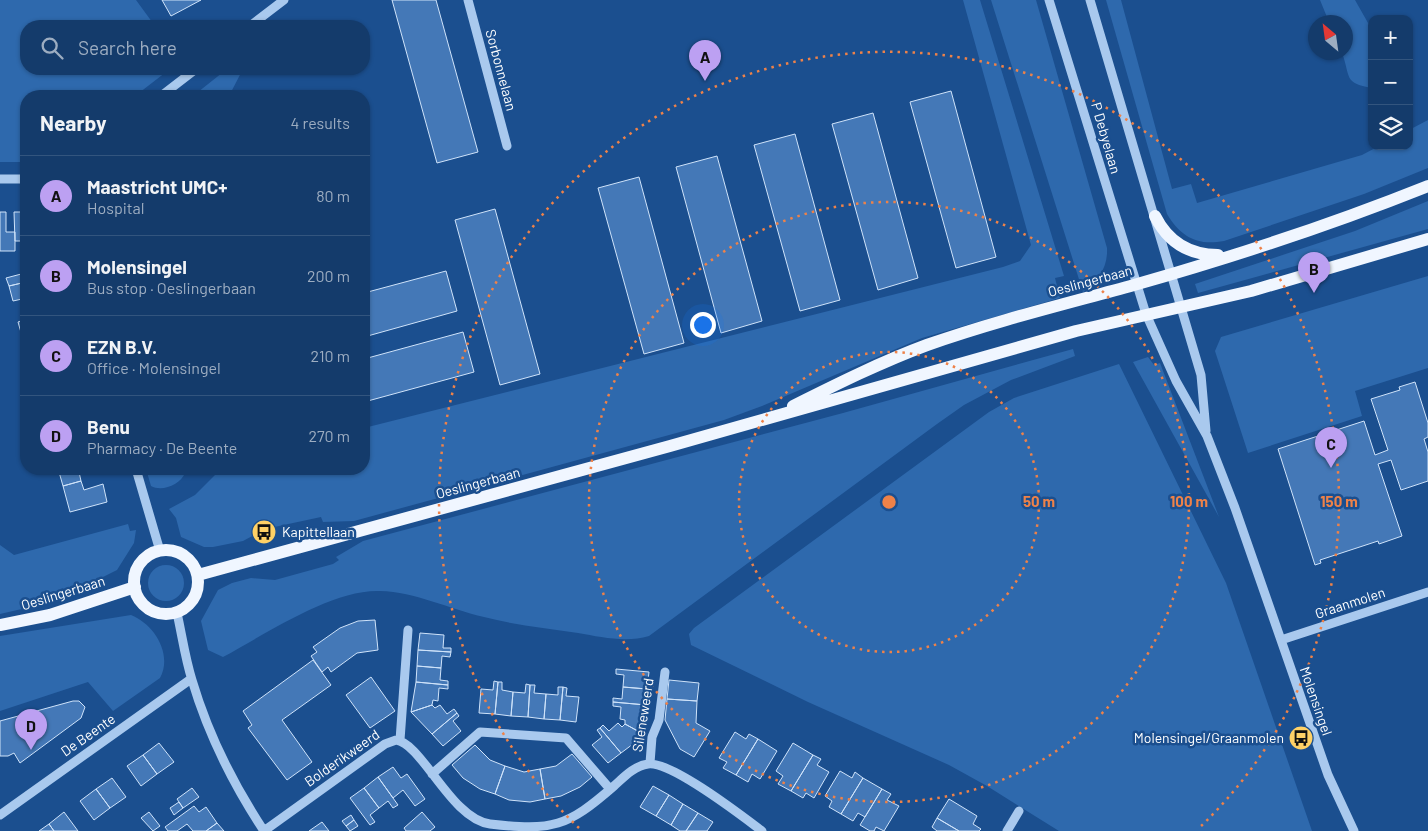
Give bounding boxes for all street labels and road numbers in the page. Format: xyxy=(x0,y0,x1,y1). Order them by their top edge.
street label: Sorbonnelaan xyxy=(482,27,521,112)
street label: P Debyelaan xyxy=(1088,100,1125,176)
street label: Oeslingerbaan xyxy=(1046,261,1134,300)
street label: Oeslingerbaan xyxy=(434,463,522,502)
street label: Oeslingerbaan xyxy=(19,572,107,613)
street label: Graanmolen xyxy=(1313,583,1387,622)
street label: Molensingel xyxy=(1297,664,1336,738)
street label: Sileneweerd xyxy=(628,677,657,753)
street label: De Beente xyxy=(57,710,118,759)
street label: Bolderikweerd xyxy=(301,725,383,790)

